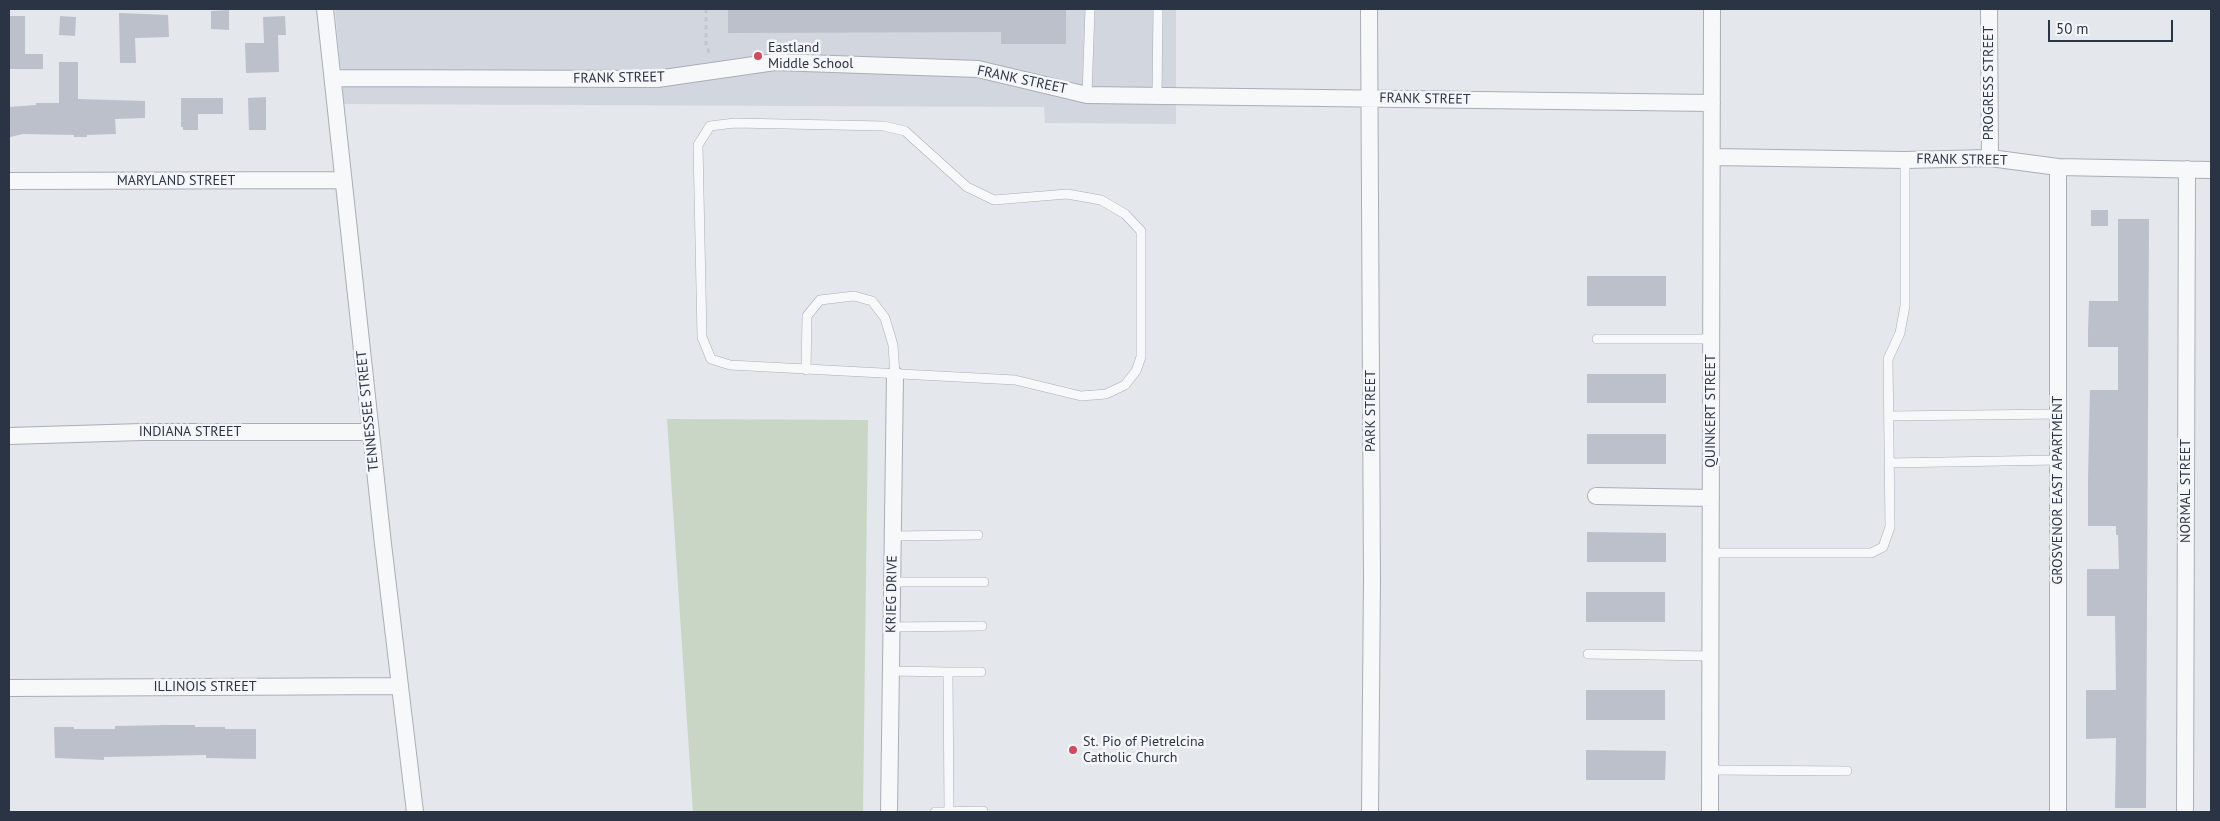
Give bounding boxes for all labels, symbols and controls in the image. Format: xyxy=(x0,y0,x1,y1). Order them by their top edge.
scale bar xyxy=(2050,10,2175,42)
text: 50 m xyxy=(2056,19,2089,38)
street label: PROGRESS STREET xyxy=(1981,26,1997,140)
place label: Eastland Middle School xyxy=(768,40,853,72)
marker: Eastland Middle School xyxy=(752,50,764,62)
street label: FRANK STREET xyxy=(976,62,1068,98)
street label: FRANK STREET xyxy=(573,69,665,87)
street label: FRANK STREET xyxy=(1379,90,1471,108)
street label: FRANK STREET xyxy=(1916,151,2008,169)
street label: MARYLAND STREET xyxy=(117,173,235,189)
street label: TENNESSEE STREET xyxy=(353,350,383,472)
street label: QUINKERT STREET xyxy=(1703,354,1719,468)
street label: PARK STREET xyxy=(1363,370,1379,452)
street label: GROSVENOR EAST APARTMENT xyxy=(2050,396,2066,584)
street label: INDIANA STREET xyxy=(139,424,241,440)
street label: NORMAL STREET xyxy=(2178,439,2194,543)
street label: KRIEG DRIVE xyxy=(883,555,901,633)
street label: ILLINOIS STREET xyxy=(153,679,257,695)
place label: St. Pio of Pietrelcina Catholic Church xyxy=(1083,734,1205,766)
marker: St. Pio of Pietrelcina Catholic Church xyxy=(1067,744,1079,756)

